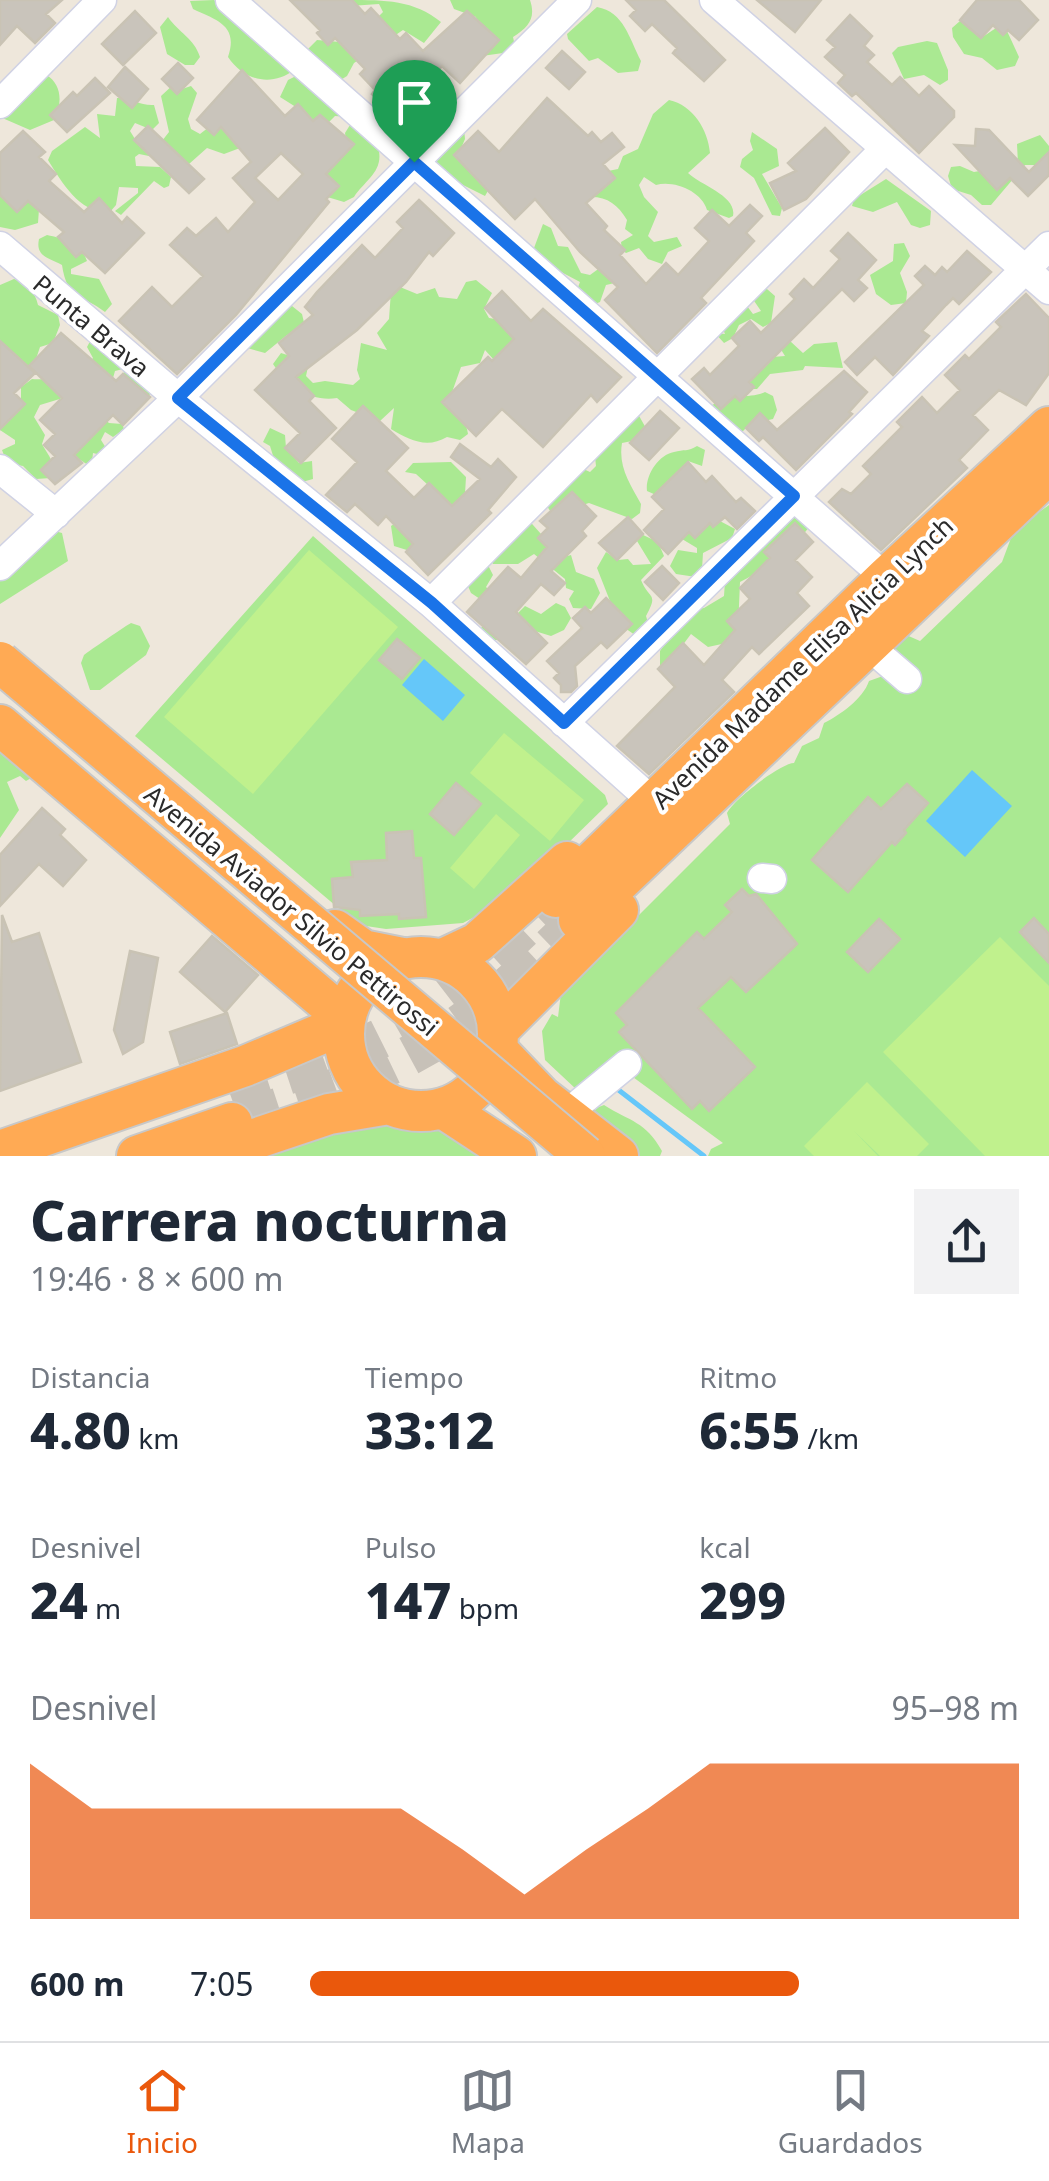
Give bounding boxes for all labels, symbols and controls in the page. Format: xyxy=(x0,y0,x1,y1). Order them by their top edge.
pin xyxy=(372,60,457,163)
icon: arrive xyxy=(387,75,442,130)
street label: Punta Brava xyxy=(27,266,157,384)
street label: Avenida Madame Elisa Alicia Lynch xyxy=(644,509,960,815)
street label: Avenida Aviador Silvio Pettirossi xyxy=(138,777,446,1043)
text: Carrera nocturna xyxy=(30,1182,509,1257)
button: share xyxy=(914,1189,1019,1294)
text: 19:46 · 8 × 600 m xyxy=(30,1257,283,1300)
text: Distancia xyxy=(30,1358,151,1396)
text: Tiempo xyxy=(365,1358,464,1396)
text: Ritmo xyxy=(699,1358,777,1396)
text: 4.80 xyxy=(30,1396,131,1464)
text: 33:12 xyxy=(365,1396,495,1464)
text: 6:55 xyxy=(699,1396,800,1464)
text: km xyxy=(131,1419,179,1457)
text: /km xyxy=(800,1419,859,1457)
text: Desnivel xyxy=(30,1528,141,1566)
text: Pulso xyxy=(365,1528,436,1566)
text: kcal xyxy=(699,1528,751,1566)
text: 24 xyxy=(30,1566,88,1634)
text: 147 xyxy=(365,1566,451,1634)
text: 299 xyxy=(699,1566,786,1634)
text: m xyxy=(88,1589,121,1627)
text: bpm xyxy=(451,1589,519,1627)
text: Desnivel xyxy=(30,1686,157,1729)
text: 95–98 m xyxy=(892,1686,1019,1729)
text: 600 m xyxy=(30,1962,124,2005)
text: 7:05 xyxy=(190,1962,254,2005)
tab: Inicio xyxy=(126,2063,198,2161)
tab: Mapa xyxy=(451,2063,525,2161)
tab: Guardados xyxy=(778,2063,923,2161)

